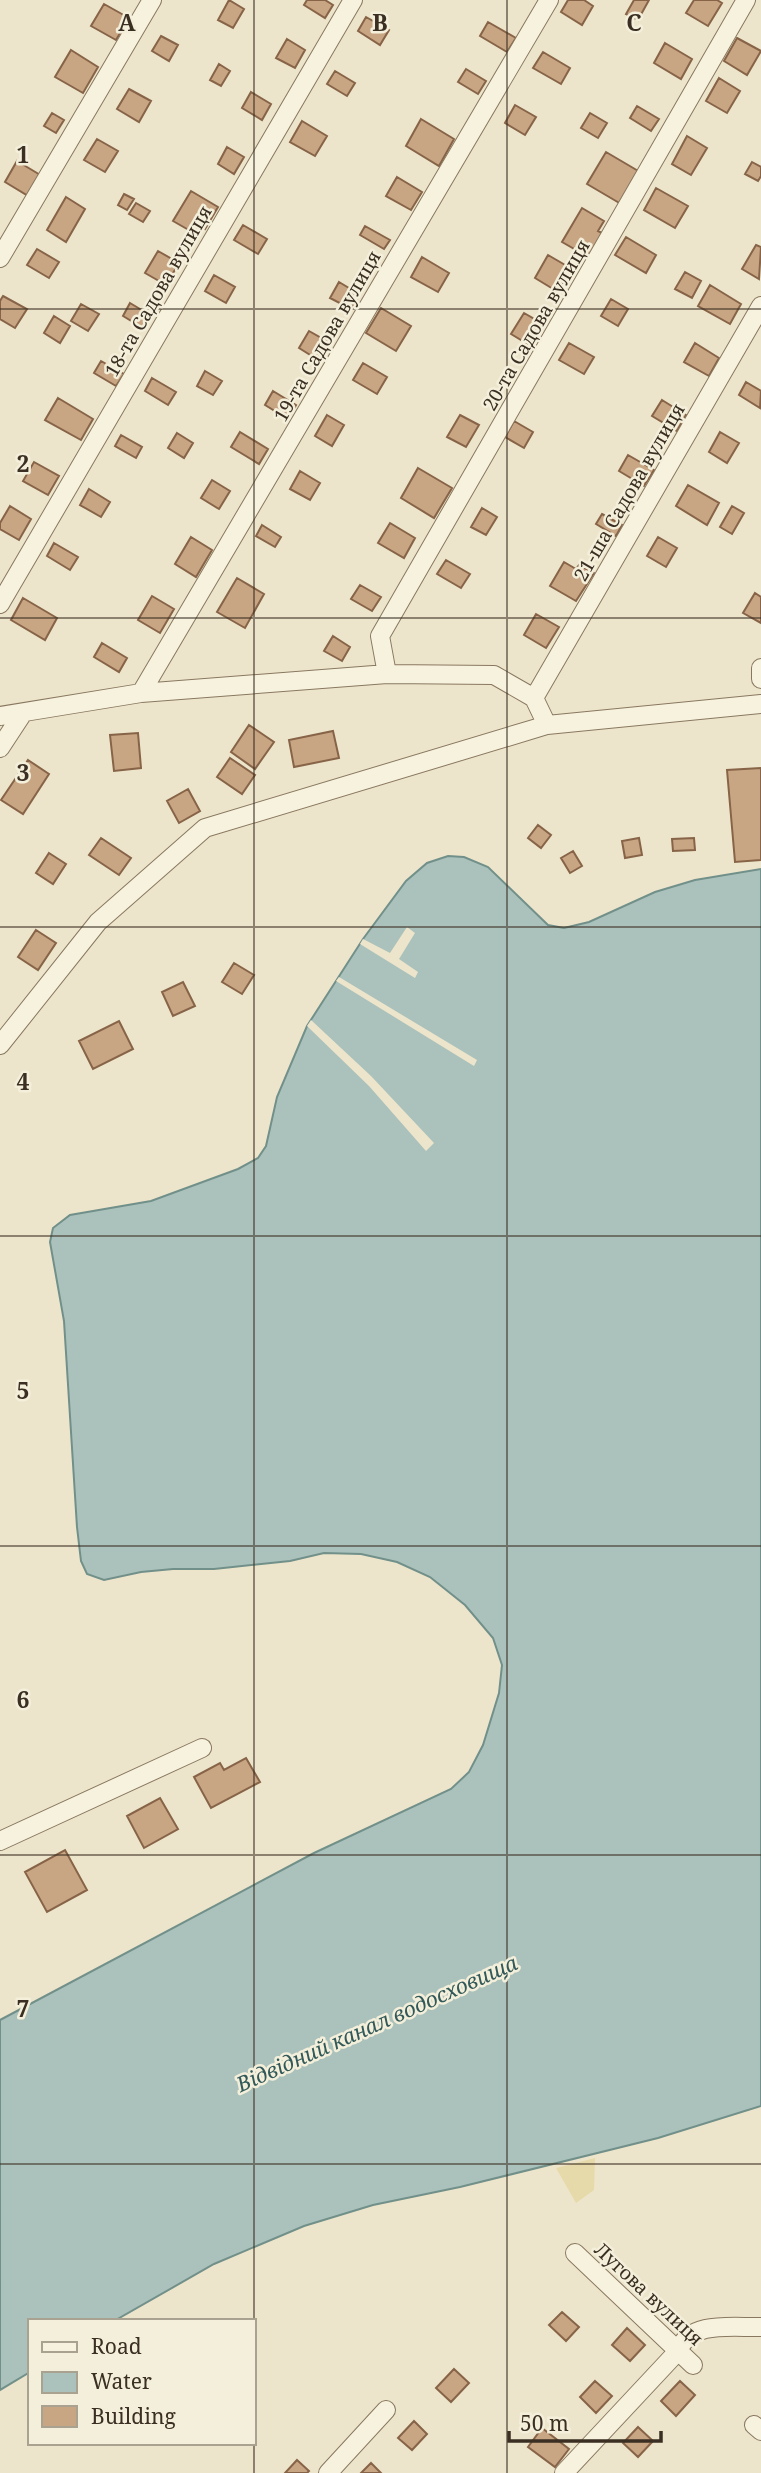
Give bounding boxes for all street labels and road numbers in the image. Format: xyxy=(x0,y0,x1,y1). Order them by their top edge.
street label: 18-та Садова вулиця xyxy=(98,201,218,381)
street label: 20-та Садова вулиця xyxy=(476,235,596,415)
street label: 19-та Садова вулиця xyxy=(267,246,387,426)
street label: 21-ша Садова вулиця xyxy=(567,398,691,586)
street label: Лугова вулиця xyxy=(589,2237,709,2351)

